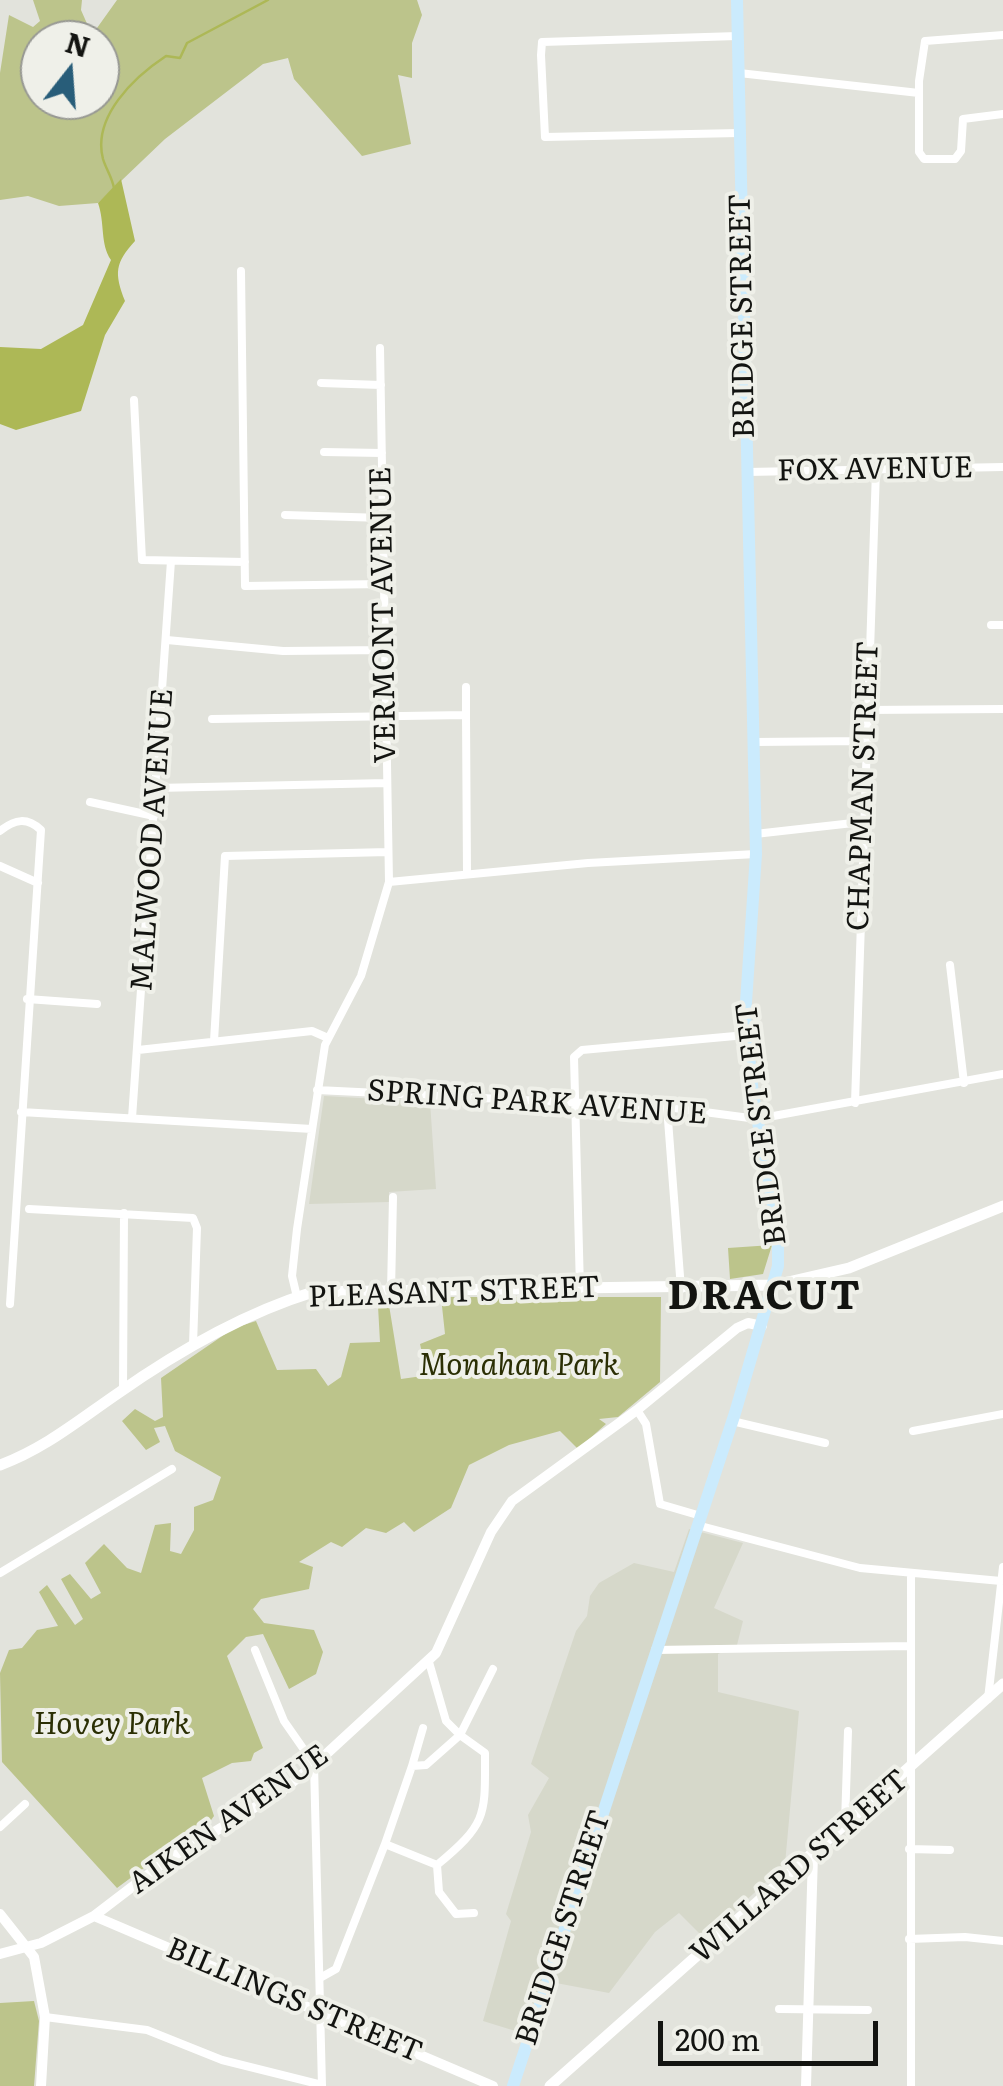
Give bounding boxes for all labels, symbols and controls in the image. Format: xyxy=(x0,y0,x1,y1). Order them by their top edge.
north arrow xyxy=(20,20,120,120)
text: N xyxy=(61,20,96,67)
street label: BRIDGE STREET xyxy=(723,193,763,439)
street label: FOX AVENUE xyxy=(777,450,973,490)
street label: VERMONT AVENUE xyxy=(363,466,405,764)
street label: CHAPMAN STREET xyxy=(841,640,887,932)
street label: MALWOOD AVENUE xyxy=(124,687,182,993)
street label: BRIDGE STREET xyxy=(729,1000,795,1248)
street label: SPRING PARK AVENUE xyxy=(366,1073,708,1133)
street label: PLEASANT STREET xyxy=(308,1270,600,1316)
district label: DRACUT xyxy=(668,1273,862,1321)
park label: Monahan Park xyxy=(419,1348,619,1384)
park label: Hovey Park xyxy=(34,1707,190,1743)
street label: AIKEN AVENUE xyxy=(122,1738,336,1902)
street label: WILLARD STREET xyxy=(684,1763,916,1971)
street label: BRIDGE STREET xyxy=(509,1806,619,2050)
street label: BILLINGS STREET xyxy=(161,1931,427,2071)
scale bar xyxy=(663,2001,883,2063)
text: 200 m xyxy=(675,2016,760,2060)

